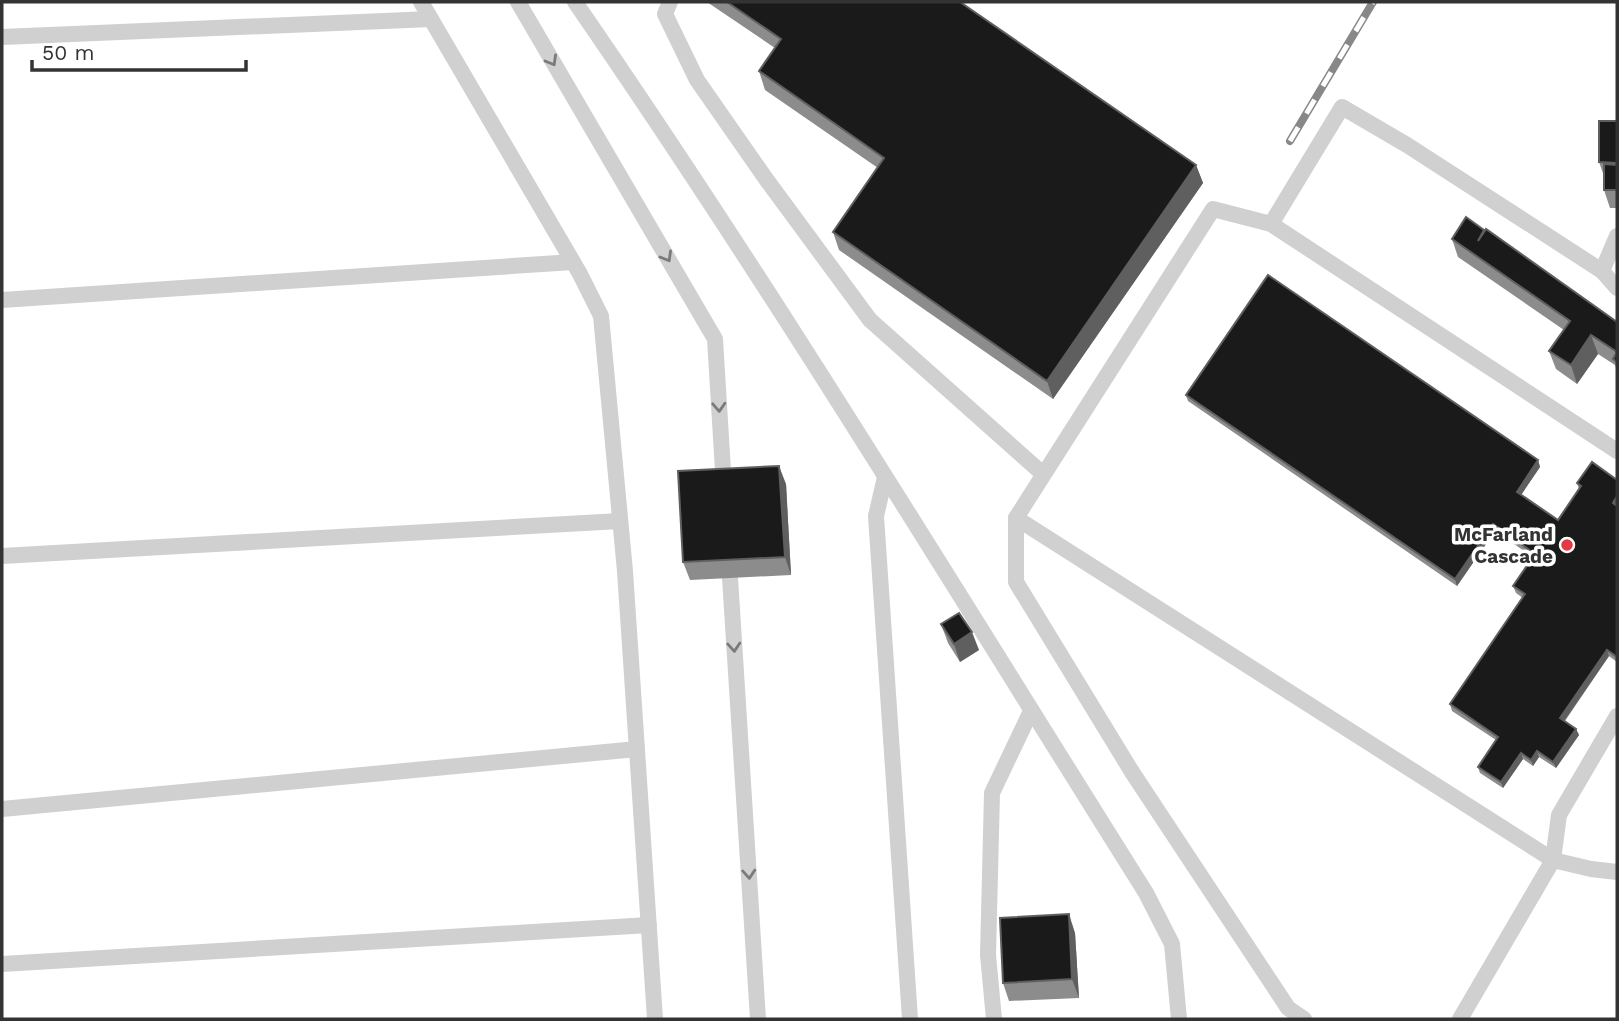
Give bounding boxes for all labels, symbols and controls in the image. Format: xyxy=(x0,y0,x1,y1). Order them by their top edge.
scale bar xyxy=(32,28,245,72)
text: 50 m xyxy=(42,40,94,65)
one-way arrow xyxy=(544,53,557,66)
one-way arrow xyxy=(659,250,672,262)
one-way arrow xyxy=(712,402,727,413)
place label: McFarland Cascade xyxy=(1454,523,1553,568)
marker: McFarland Cascade xyxy=(1559,537,1575,553)
one-way arrow xyxy=(726,641,741,652)
one-way arrow xyxy=(741,868,756,879)

